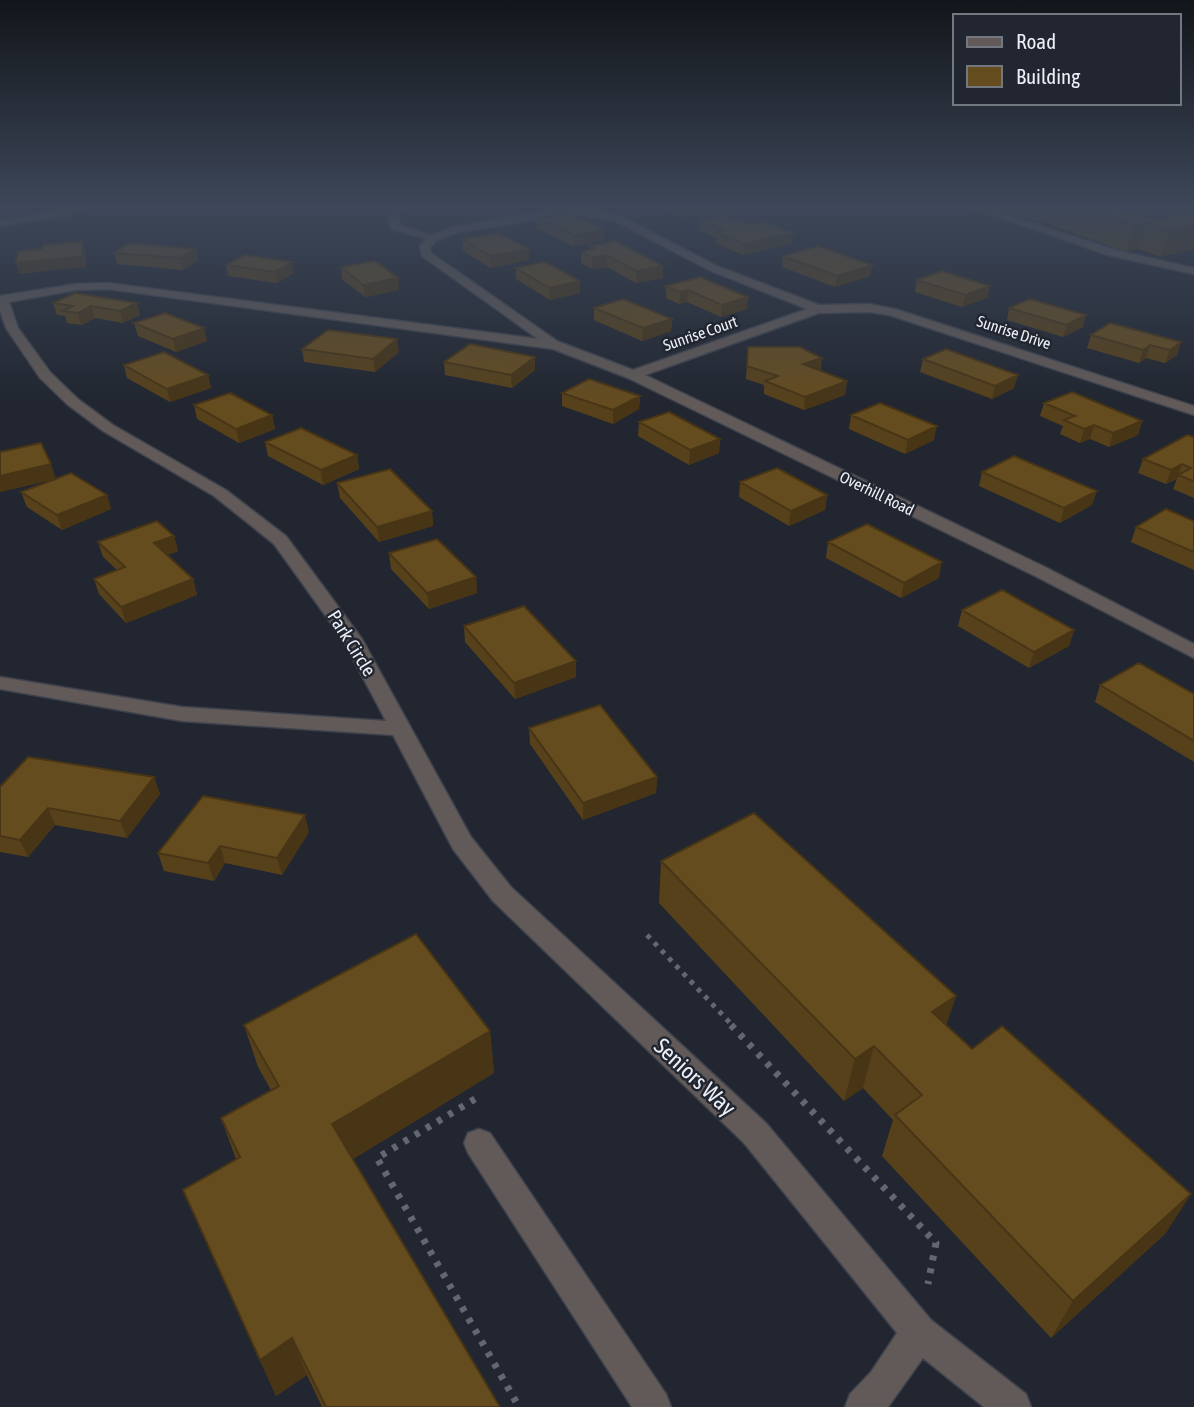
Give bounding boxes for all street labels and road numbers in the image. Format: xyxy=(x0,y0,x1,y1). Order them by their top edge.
street label: Sunrise Court xyxy=(661,312,740,354)
street label: Sunrise Drive xyxy=(975,312,1053,352)
street label: Overhill Road xyxy=(837,467,917,519)
street label: Park Circle xyxy=(323,606,381,680)
street label: Seniors Way xyxy=(649,1033,741,1121)

